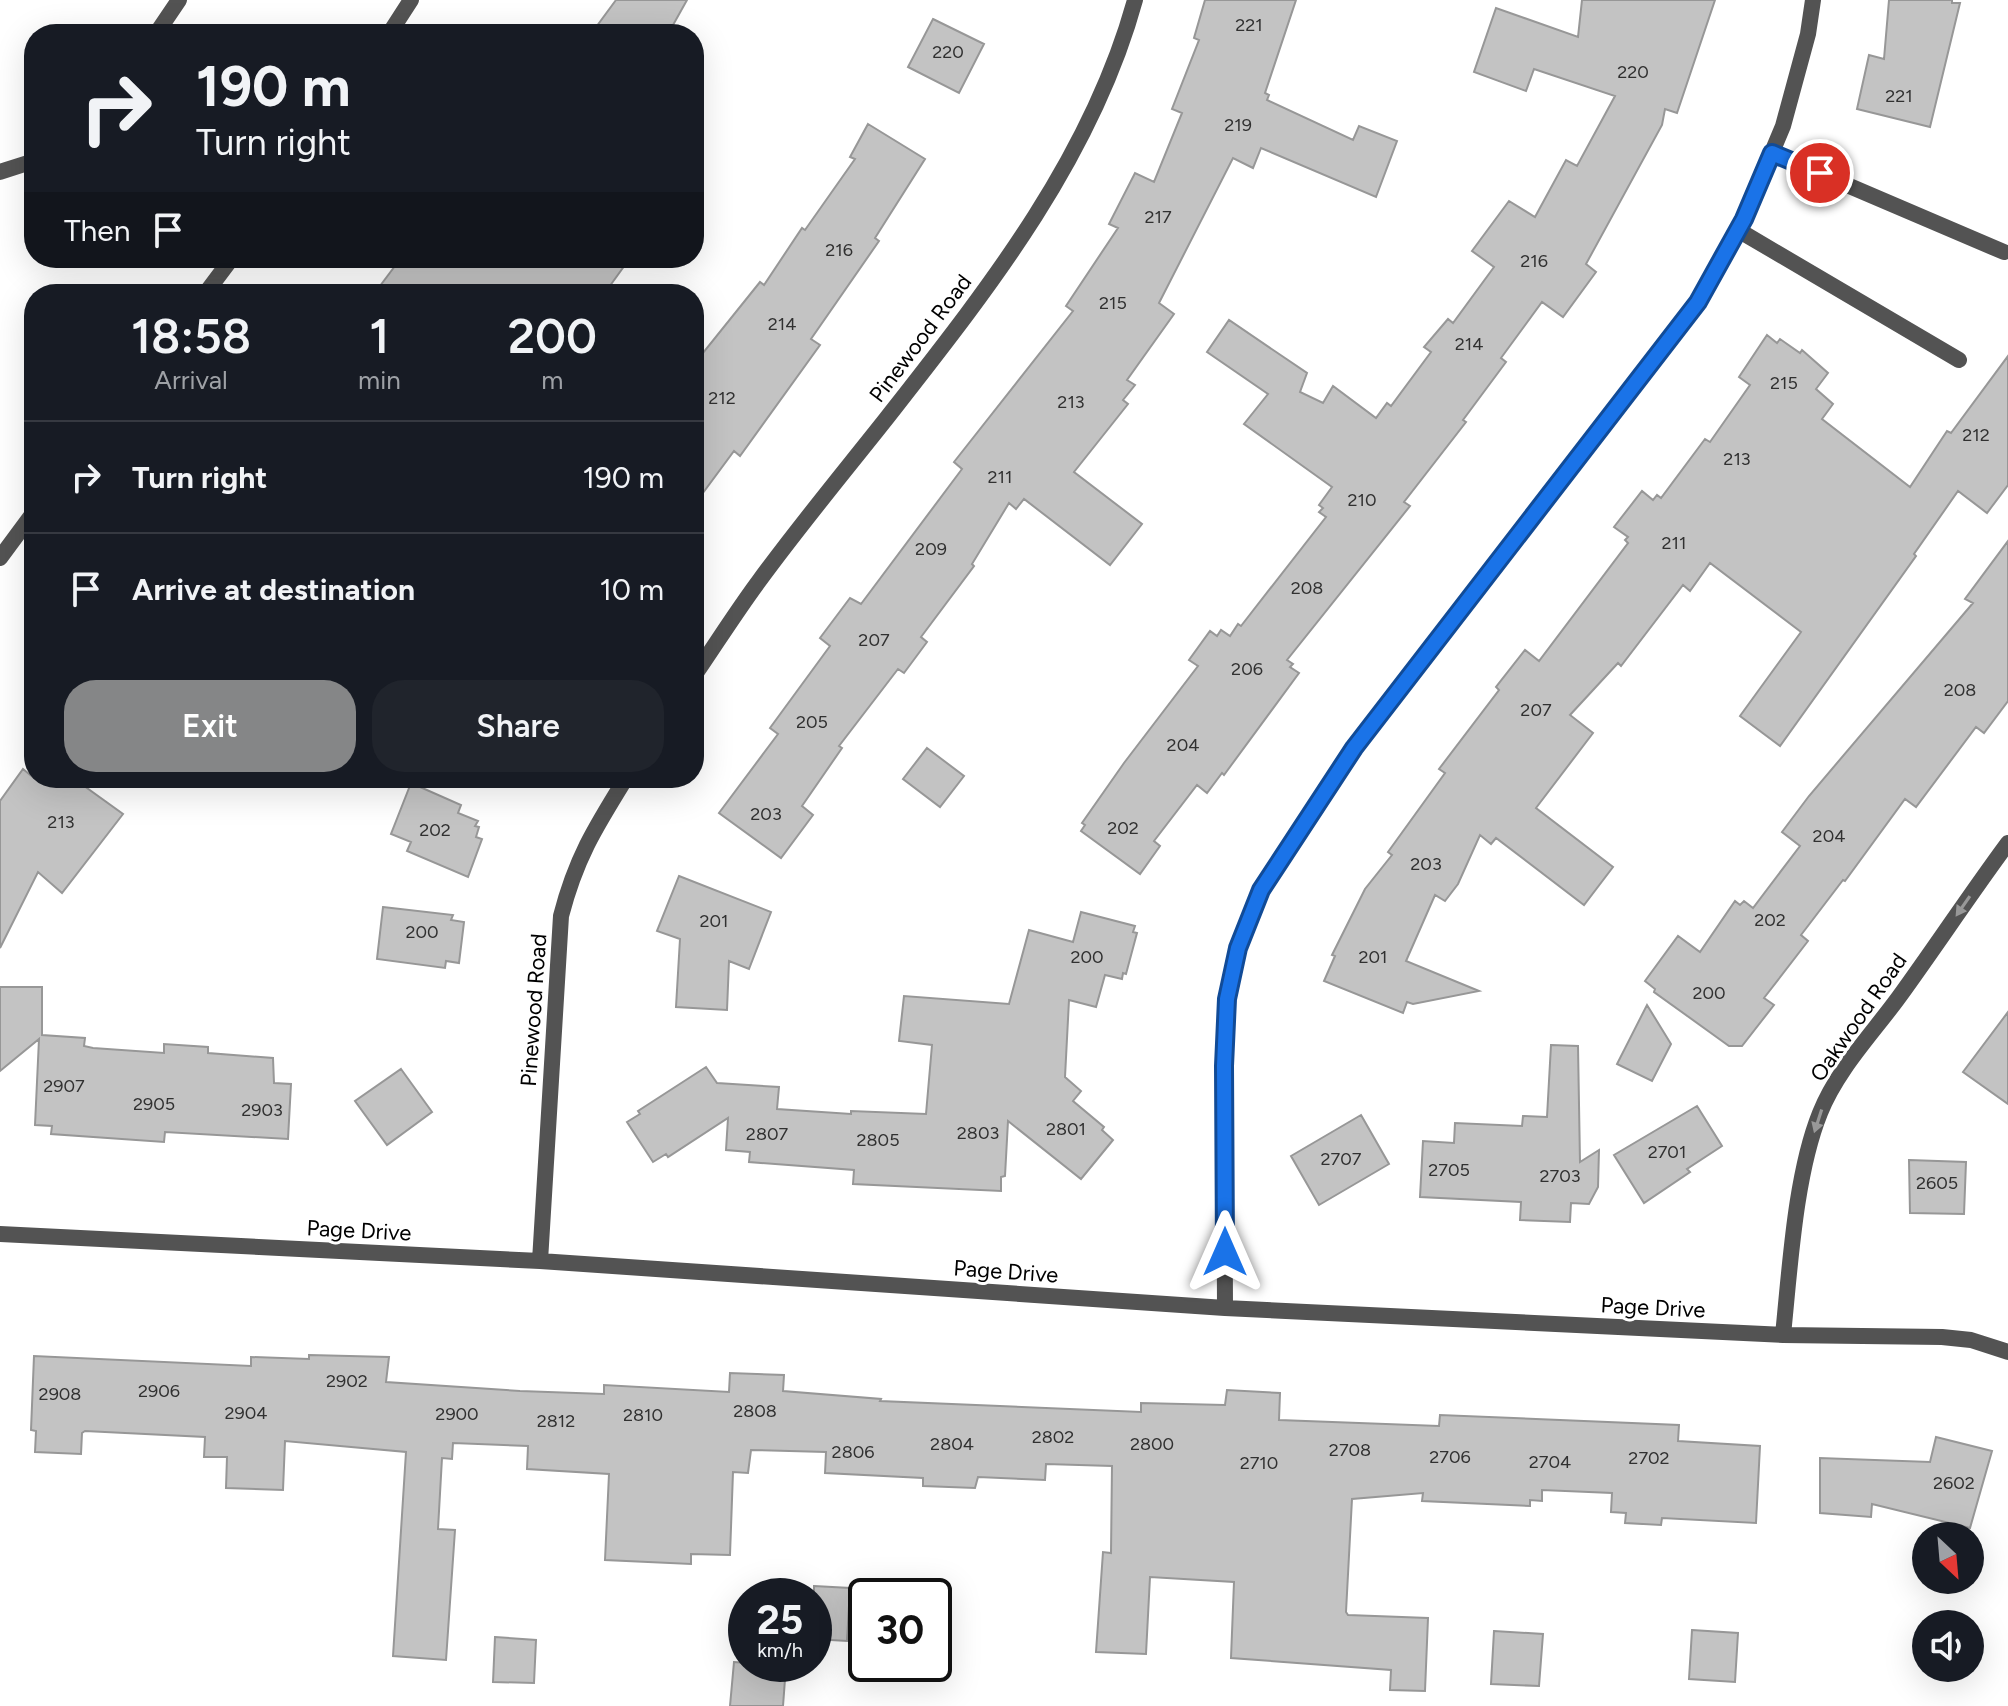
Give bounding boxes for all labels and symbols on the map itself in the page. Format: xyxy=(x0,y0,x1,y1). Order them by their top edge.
house number: 221 xyxy=(1235,14,1263,36)
house number: 220 xyxy=(932,41,964,63)
house number: 220 xyxy=(1617,61,1649,83)
house number: 221 xyxy=(1885,85,1913,107)
house number: 219 xyxy=(1224,114,1252,136)
pin xyxy=(1786,139,1854,207)
house number: 217 xyxy=(1144,206,1172,228)
house number: 216 xyxy=(825,239,853,261)
house number: 216 xyxy=(1520,250,1548,272)
street label: Pinewood Road xyxy=(863,269,977,408)
house number: 215 xyxy=(1099,292,1127,314)
house number: 214 xyxy=(768,313,796,335)
house number: 214 xyxy=(1455,333,1483,355)
house number: 215 xyxy=(1770,372,1798,394)
house number: 212 xyxy=(708,387,736,409)
house number: 213 xyxy=(1057,391,1085,413)
house number: 212 xyxy=(1962,424,1990,446)
house number: 213 xyxy=(1723,448,1751,470)
house number: 211 xyxy=(988,466,1012,488)
house number: 210 xyxy=(1347,489,1377,511)
house number: 211 xyxy=(1662,532,1686,554)
house number: 209 xyxy=(915,538,947,560)
house number: 208 xyxy=(1291,577,1323,599)
house number: 207 xyxy=(858,629,890,651)
house number: 206 xyxy=(1231,658,1263,680)
house number: 208 xyxy=(1944,679,1976,701)
house number: 207 xyxy=(1520,699,1552,721)
house number: 205 xyxy=(796,711,828,733)
house number: 204 xyxy=(1167,734,1199,756)
house number: 203 xyxy=(750,803,782,825)
house number: 213 xyxy=(47,811,75,833)
house number: 202 xyxy=(1107,817,1139,839)
house number: 202 xyxy=(419,819,451,841)
house number: 204 xyxy=(1813,825,1845,847)
house number: 203 xyxy=(1410,853,1442,875)
one-way arrow xyxy=(1956,895,1971,916)
house number: 202 xyxy=(1754,909,1786,931)
house number: 201 xyxy=(699,910,729,932)
house number: 200 xyxy=(405,921,439,943)
street label: Pinewood Road xyxy=(515,933,552,1087)
house number: 200 xyxy=(1070,946,1104,968)
house number: 201 xyxy=(1358,946,1388,968)
street label: Oakwood Road xyxy=(1804,948,1913,1087)
house number: 200 xyxy=(1692,982,1726,1004)
house number: 2907 xyxy=(43,1075,85,1097)
house number: 2905 xyxy=(133,1093,175,1115)
house number: 2903 xyxy=(241,1099,283,1121)
one-way arrow xyxy=(1811,1109,1824,1133)
house number: 2801 xyxy=(1046,1118,1086,1140)
house number: 2803 xyxy=(957,1122,999,1144)
house number: 2807 xyxy=(746,1123,788,1145)
house number: 2805 xyxy=(856,1129,900,1151)
house number: 2701 xyxy=(1648,1141,1686,1163)
house number: 2707 xyxy=(1321,1148,1362,1170)
house number: 2705 xyxy=(1428,1159,1470,1181)
house number: 2703 xyxy=(1539,1165,1581,1187)
house number: 2605 xyxy=(1916,1172,1958,1194)
position arrow xyxy=(1183,1210,1267,1294)
street label: Page Drive xyxy=(306,1214,412,1247)
street label: Page Drive xyxy=(953,1254,1059,1289)
street label: Page Drive xyxy=(1600,1291,1706,1324)
house number: 2902 xyxy=(326,1370,368,1392)
house number: 2906 xyxy=(138,1380,180,1402)
house number: 2908 xyxy=(39,1383,81,1405)
house number: 2808 xyxy=(733,1400,777,1422)
house number: 2904 xyxy=(225,1402,267,1424)
house number: 2900 xyxy=(435,1403,479,1425)
house number: 2810 xyxy=(623,1404,663,1426)
house number: 2812 xyxy=(537,1410,575,1432)
house number: 2802 xyxy=(1032,1426,1074,1448)
house number: 2804 xyxy=(930,1433,974,1455)
house number: 2800 xyxy=(1130,1433,1174,1455)
house number: 2708 xyxy=(1329,1439,1371,1461)
house number: 2806 xyxy=(832,1441,874,1463)
house number: 2706 xyxy=(1429,1446,1471,1468)
house number: 2702 xyxy=(1628,1447,1670,1469)
house number: 2704 xyxy=(1529,1451,1571,1473)
house number: 2710 xyxy=(1240,1452,1278,1474)
house number: 2602 xyxy=(1933,1472,1975,1494)
north arrow xyxy=(1912,1522,1984,1594)
speed limit sign: 30 xyxy=(848,1578,952,1682)

